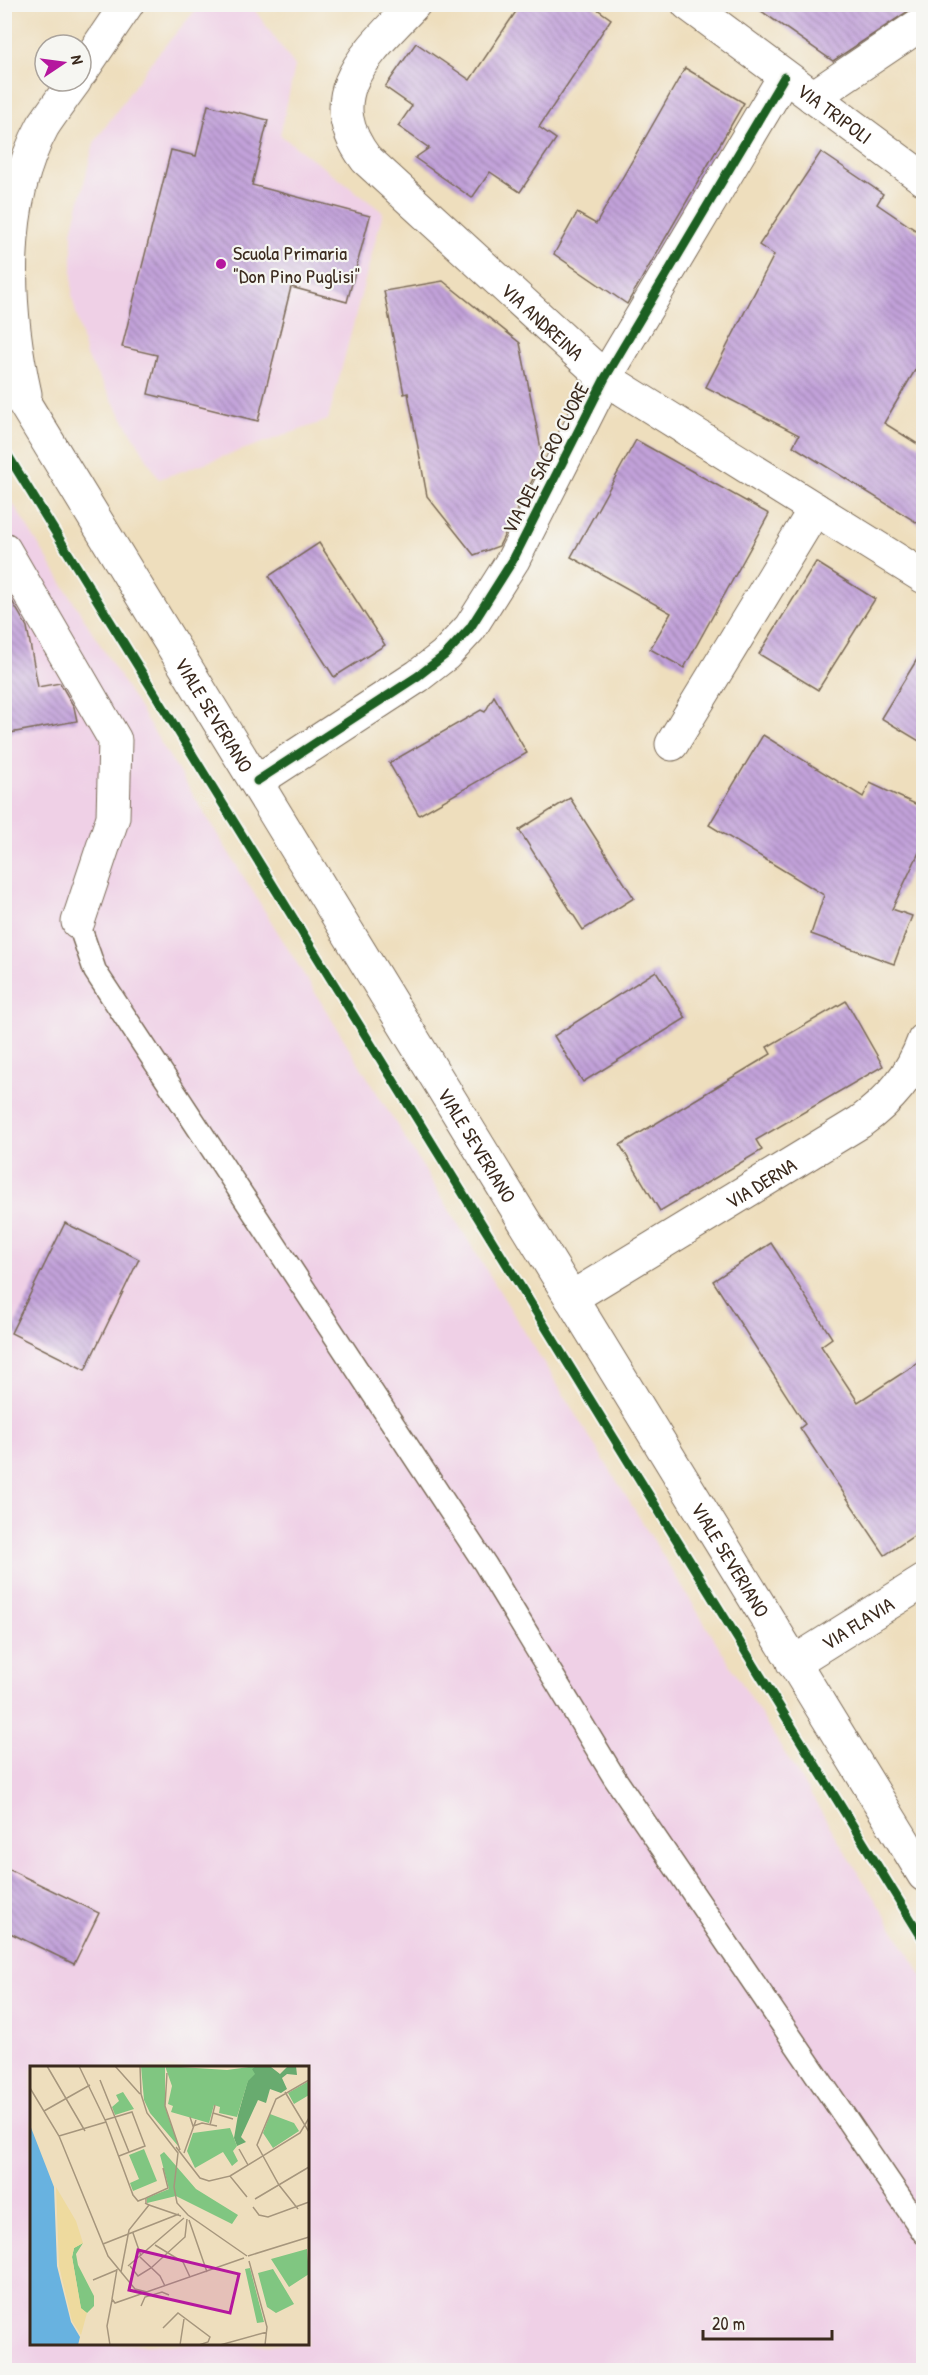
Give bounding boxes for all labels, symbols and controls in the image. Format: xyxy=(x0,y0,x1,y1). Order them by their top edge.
north arrow xyxy=(33,33,93,93)
text: N xyxy=(66,53,89,67)
street label: VIA TRIPOLI xyxy=(792,76,878,150)
place label: Scuola Primaria "Don Pino Puglisi" xyxy=(233,239,361,289)
marker: Scuola Primaria "Don Pino Puglisi" xyxy=(214,257,228,271)
street label: VIA ANDREINA xyxy=(496,276,590,366)
street label: VIA DEL SACRO CUORE xyxy=(495,378,595,538)
street label: VIALE SEVERIANO xyxy=(169,652,260,777)
street label: VIALE SEVERIANO xyxy=(432,1082,523,1207)
street label: VIA DERNA xyxy=(720,1151,801,1214)
street label: VIALE SEVERIANO xyxy=(686,1497,777,1622)
street label: VIA FLAVIA xyxy=(816,1590,899,1656)
inset map xyxy=(30,2066,309,2345)
scale bar xyxy=(703,2303,832,2341)
text: 20 m xyxy=(712,2311,745,2336)

